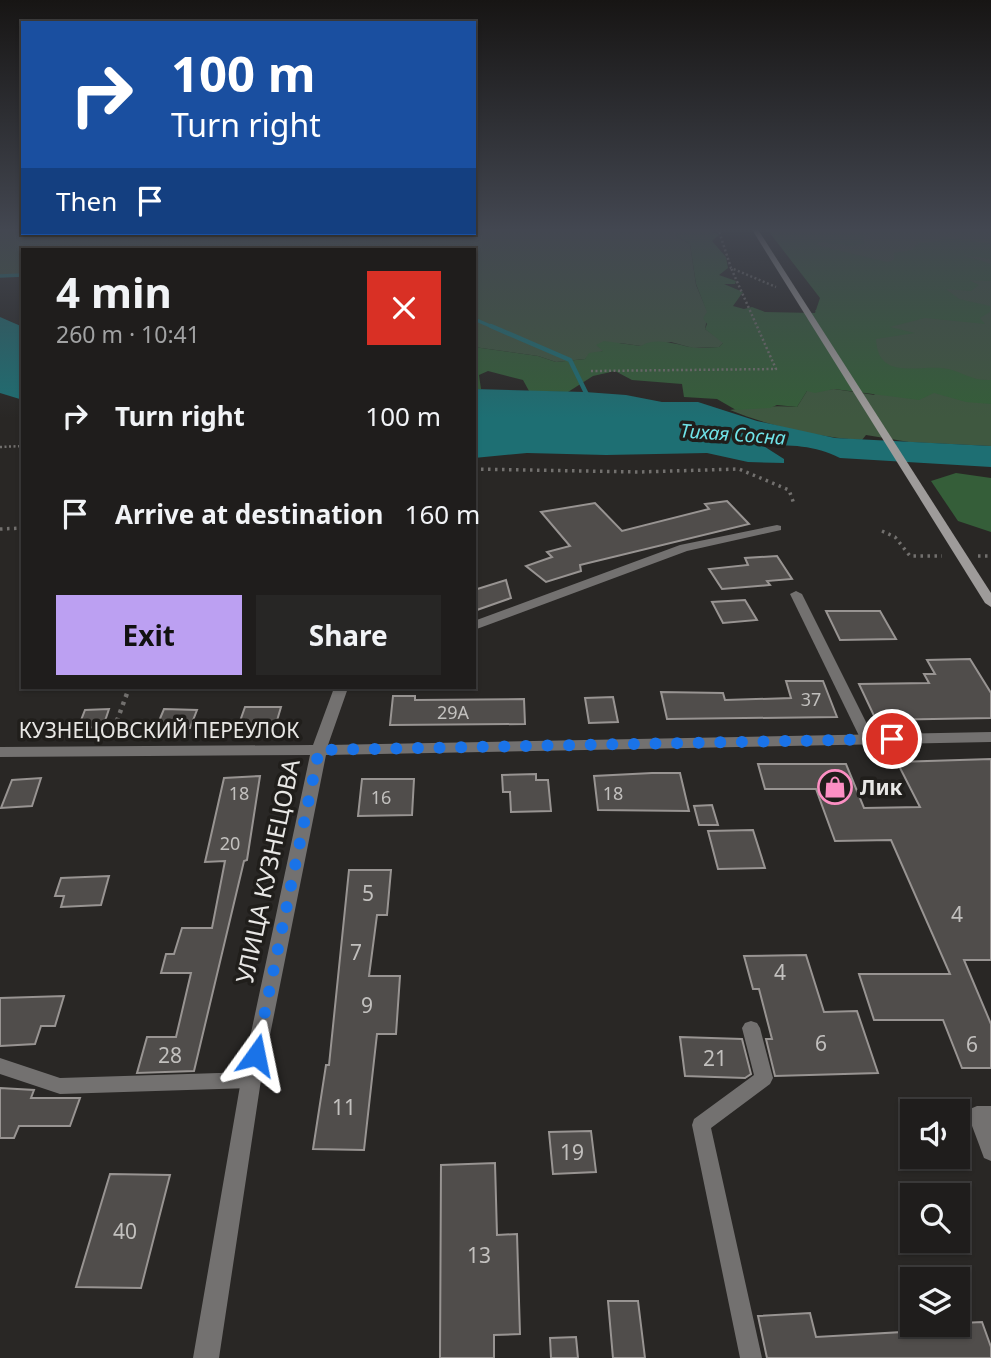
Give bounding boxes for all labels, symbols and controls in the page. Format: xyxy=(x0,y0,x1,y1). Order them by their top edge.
text: 100 m xyxy=(171,40,316,106)
icon: right xyxy=(56,49,147,140)
text: Turn right xyxy=(171,103,321,146)
icon: arrive xyxy=(131,182,169,220)
text: Then xyxy=(56,183,117,219)
text: 4 min xyxy=(56,263,172,320)
button: close xyxy=(367,271,441,345)
text: 260 m · 10:41 xyxy=(56,318,200,350)
icon: right xyxy=(56,397,94,435)
text: Turn right xyxy=(115,398,245,434)
text: 100 m xyxy=(365,398,441,434)
water label: Тихая Сосна xyxy=(679,417,787,451)
icon: arrive xyxy=(56,495,94,533)
text: Arrive at destination xyxy=(115,496,384,532)
text: 160 m xyxy=(405,496,480,532)
button: Exit xyxy=(56,595,242,675)
button: Share xyxy=(256,595,441,675)
house number: 37 xyxy=(801,687,821,711)
house number: 29А xyxy=(437,700,470,724)
pin xyxy=(862,709,922,769)
street label: КУЗНЕЦОВСКИЙ ПЕРЕУЛОК xyxy=(19,716,299,744)
icon: arrive xyxy=(873,720,911,758)
street label: УЛИЦА КУЗНЕЦОВА xyxy=(227,755,307,986)
shop icon: Лик xyxy=(816,768,854,806)
place label: Лик xyxy=(860,773,903,801)
house number: 18 xyxy=(229,781,249,805)
house number: 18 xyxy=(603,781,623,805)
house number: 16 xyxy=(371,785,391,809)
house number: 20 xyxy=(220,831,240,855)
house number: 5 xyxy=(362,879,374,907)
house number: 4 xyxy=(951,900,963,928)
house number: 7 xyxy=(350,938,362,966)
house number: 4 xyxy=(774,958,786,986)
house number: 9 xyxy=(361,991,373,1019)
position arrow xyxy=(219,1018,293,1092)
house number: 6 xyxy=(815,1029,827,1057)
house number: 6 xyxy=(966,1030,978,1058)
house number: 28 xyxy=(158,1041,182,1069)
house number: 21 xyxy=(703,1044,727,1072)
house number: 11 xyxy=(332,1093,356,1121)
map controls xyxy=(900,1099,970,1337)
button: sound xyxy=(900,1099,970,1169)
house number: 19 xyxy=(560,1138,584,1166)
button: search xyxy=(900,1183,970,1253)
house number: 40 xyxy=(113,1217,137,1245)
house number: 13 xyxy=(467,1241,491,1269)
button: layers xyxy=(900,1267,970,1337)

